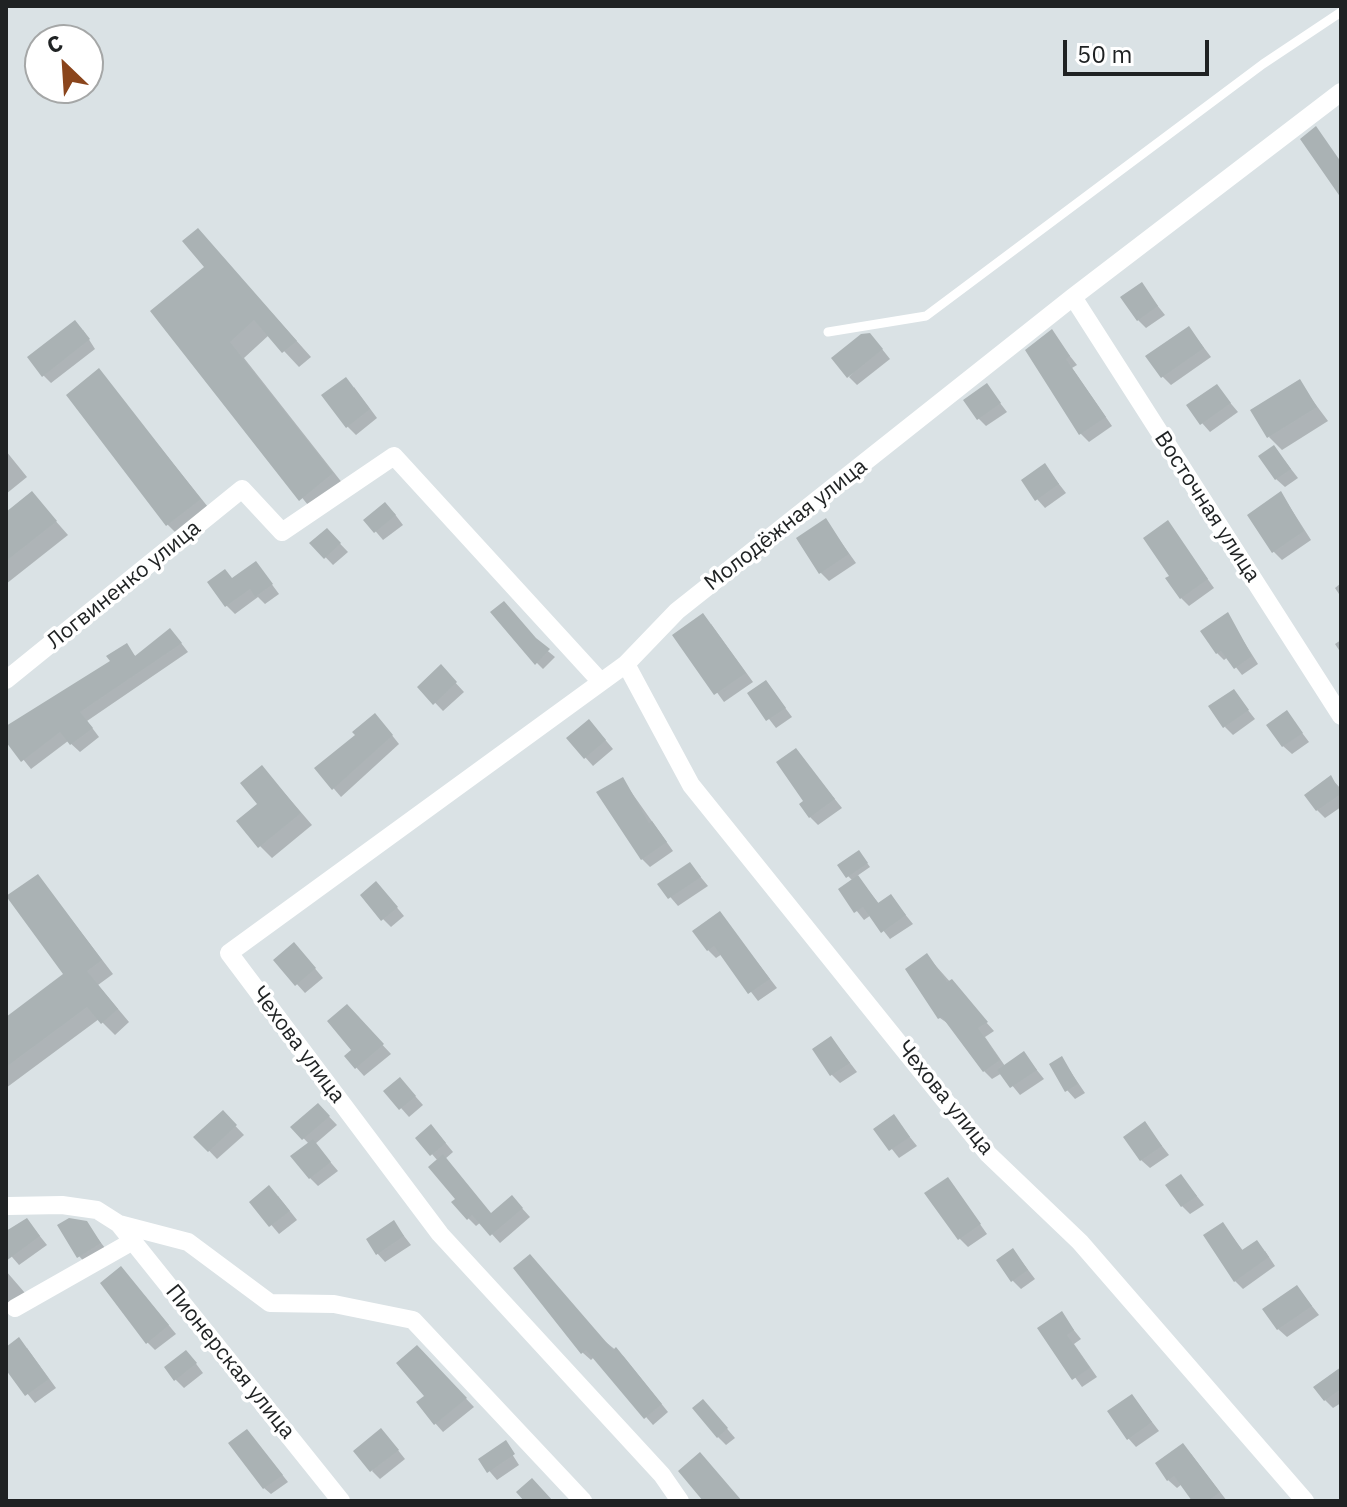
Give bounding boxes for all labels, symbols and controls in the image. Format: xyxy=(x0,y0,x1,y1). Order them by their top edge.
north arrow xyxy=(24,24,104,104)
scale bar xyxy=(1067,24,1213,74)
text: С xyxy=(42,27,67,60)
text: 50 m xyxy=(1077,38,1132,70)
street label: Восточная улица xyxy=(1148,427,1266,587)
street label: Молодёжная улица xyxy=(699,453,873,597)
street label: Логвиненко улица xyxy=(42,515,206,655)
street label: Чехова улица xyxy=(246,981,350,1109)
street label: Чехова улица xyxy=(891,1036,999,1160)
street label: Пионерская улица xyxy=(160,1280,300,1444)

